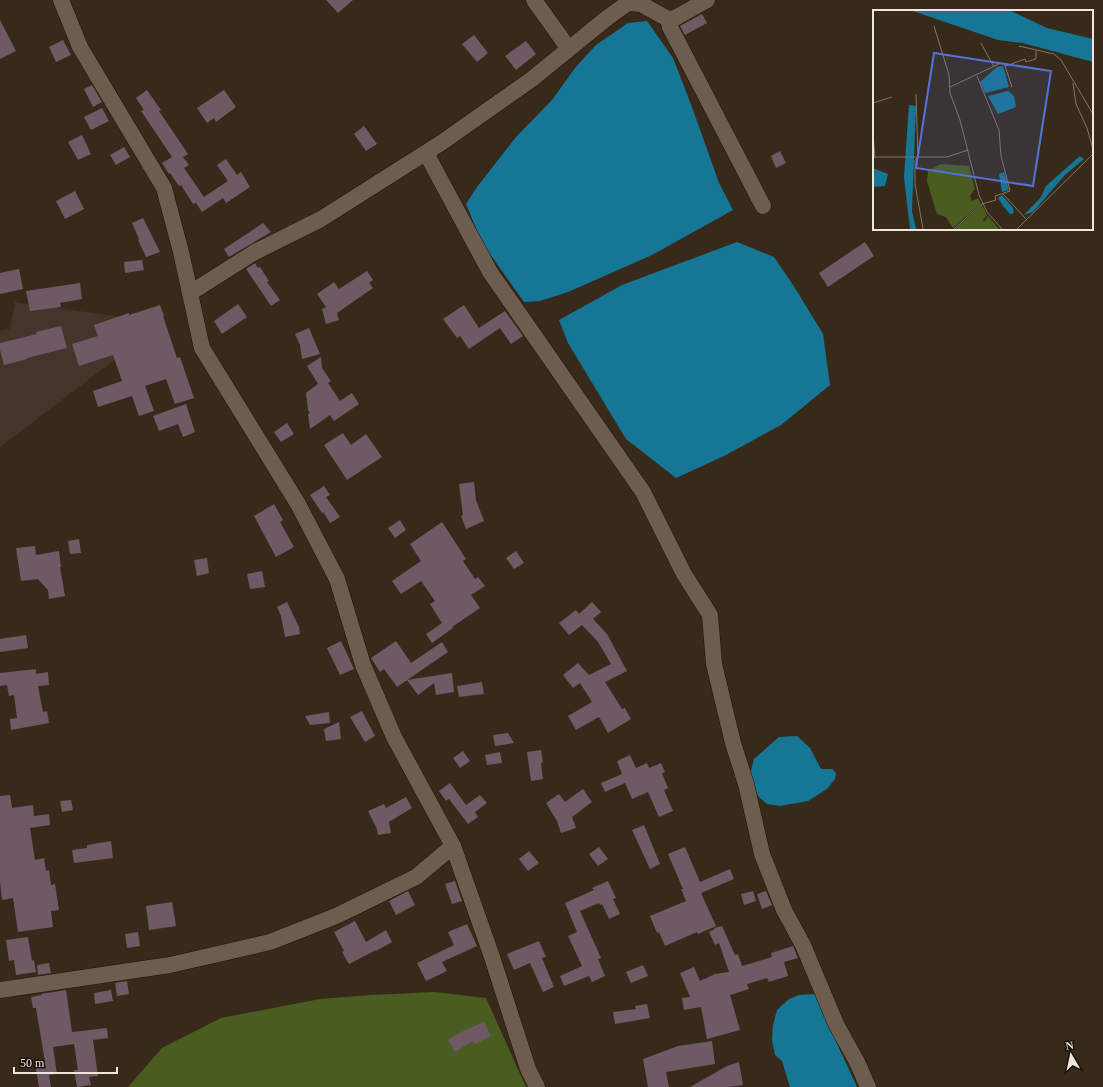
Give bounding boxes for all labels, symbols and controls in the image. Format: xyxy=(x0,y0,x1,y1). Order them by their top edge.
inset map xyxy=(873,10,1093,230)
north arrow xyxy=(1051,1035,1091,1075)
text: N xyxy=(1065,1039,1074,1052)
scale bar xyxy=(14,1049,117,1075)
text: 50 m xyxy=(20,1056,45,1070)

